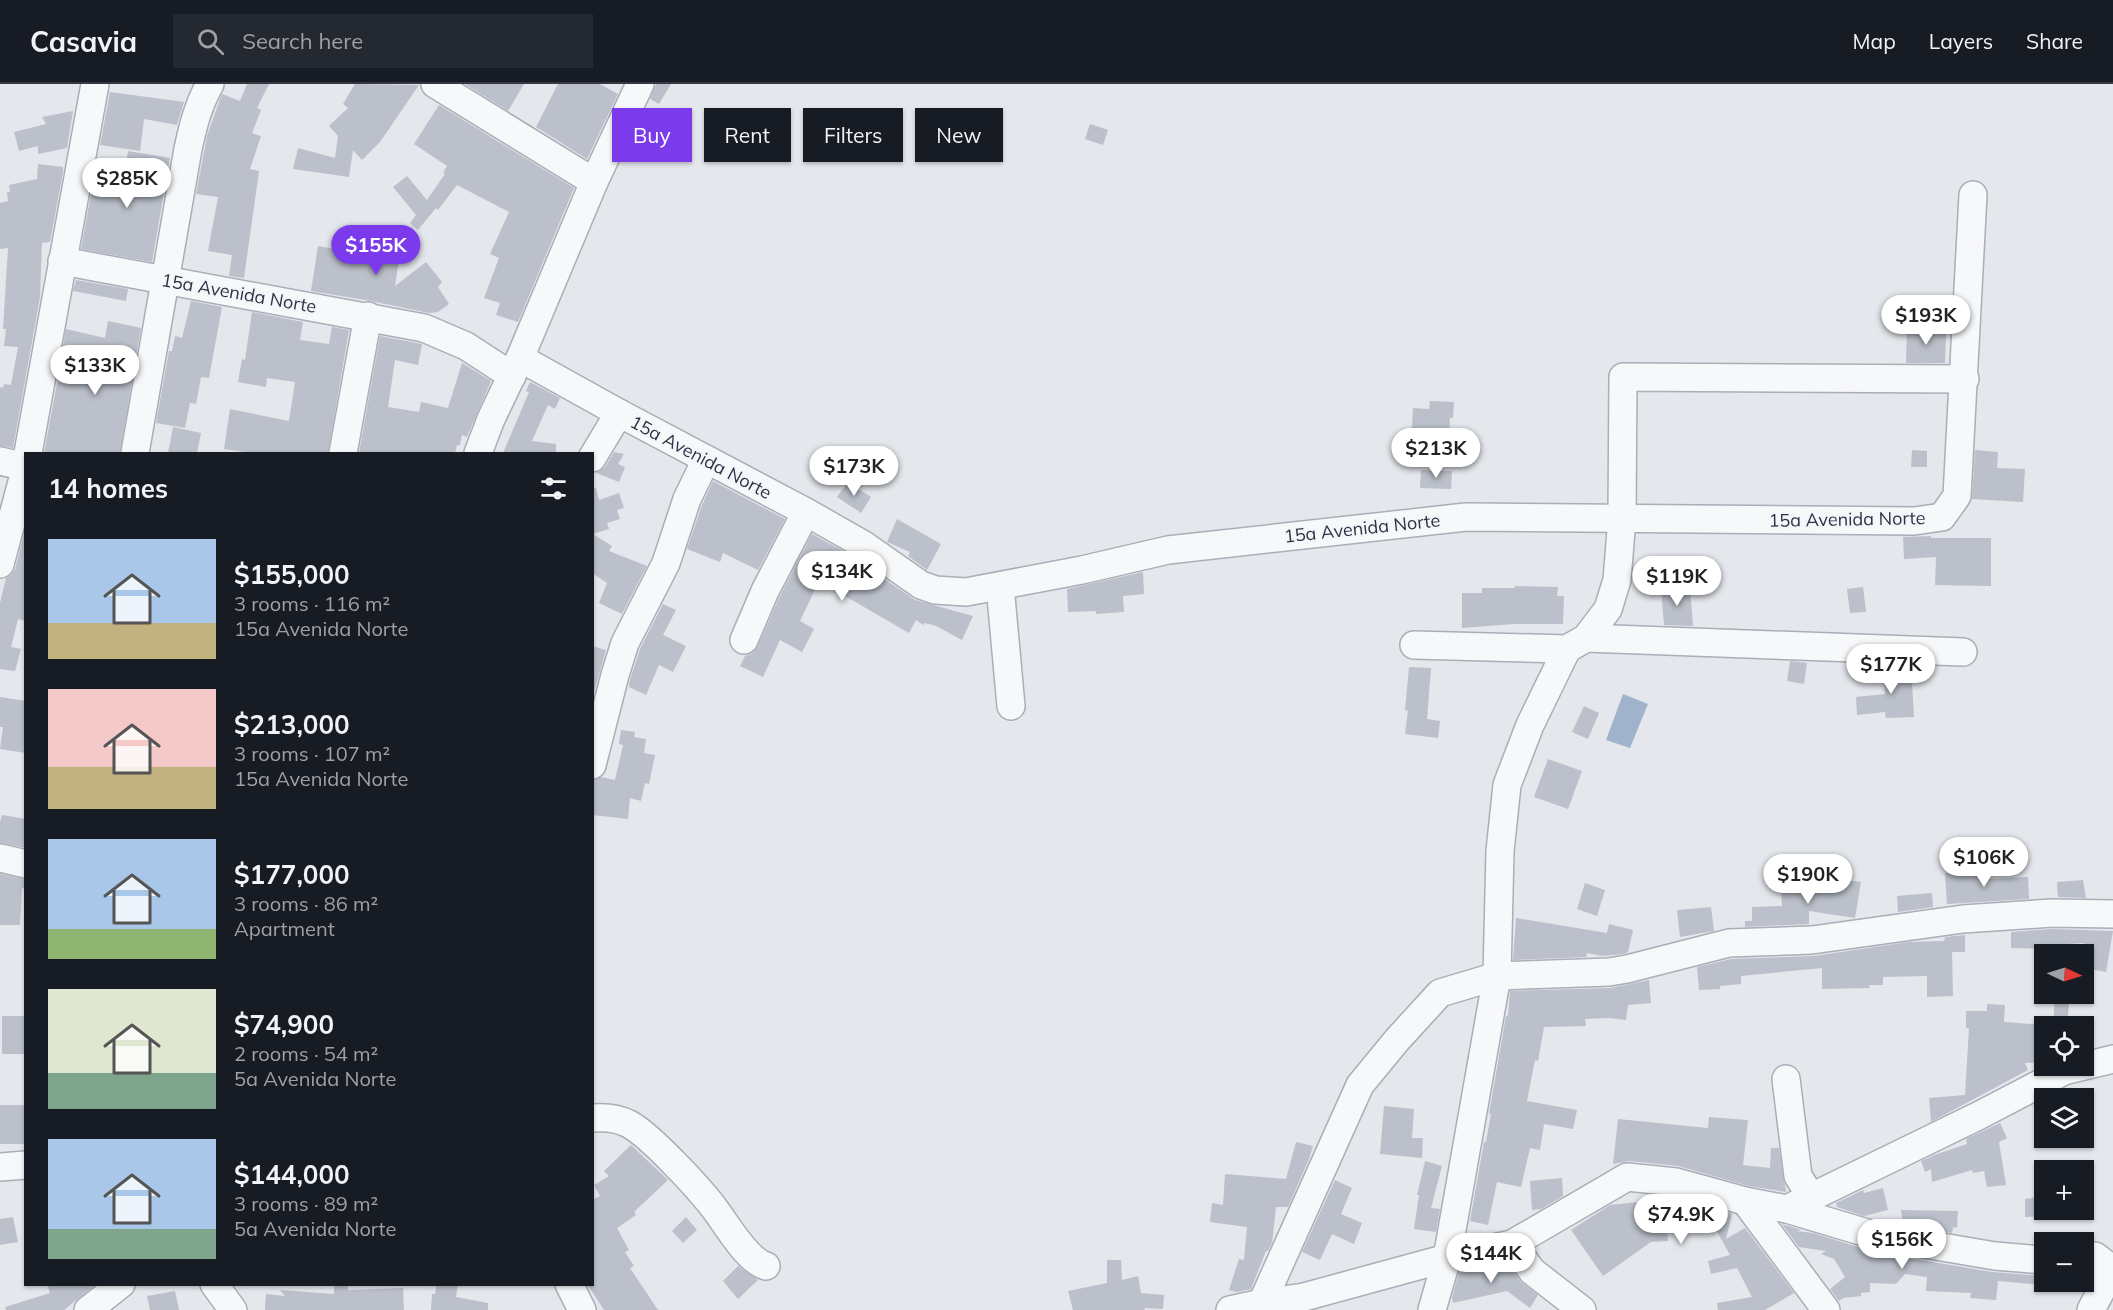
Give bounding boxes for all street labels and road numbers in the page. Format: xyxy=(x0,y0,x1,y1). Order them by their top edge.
street label: 15a Avenida Norte xyxy=(160,268,318,318)
street label: 15a Avenida Norte xyxy=(626,410,776,504)
street label: 15a Avenida Norte xyxy=(1768,506,1926,532)
street label: 15a Avenida Norte xyxy=(1283,508,1441,548)

